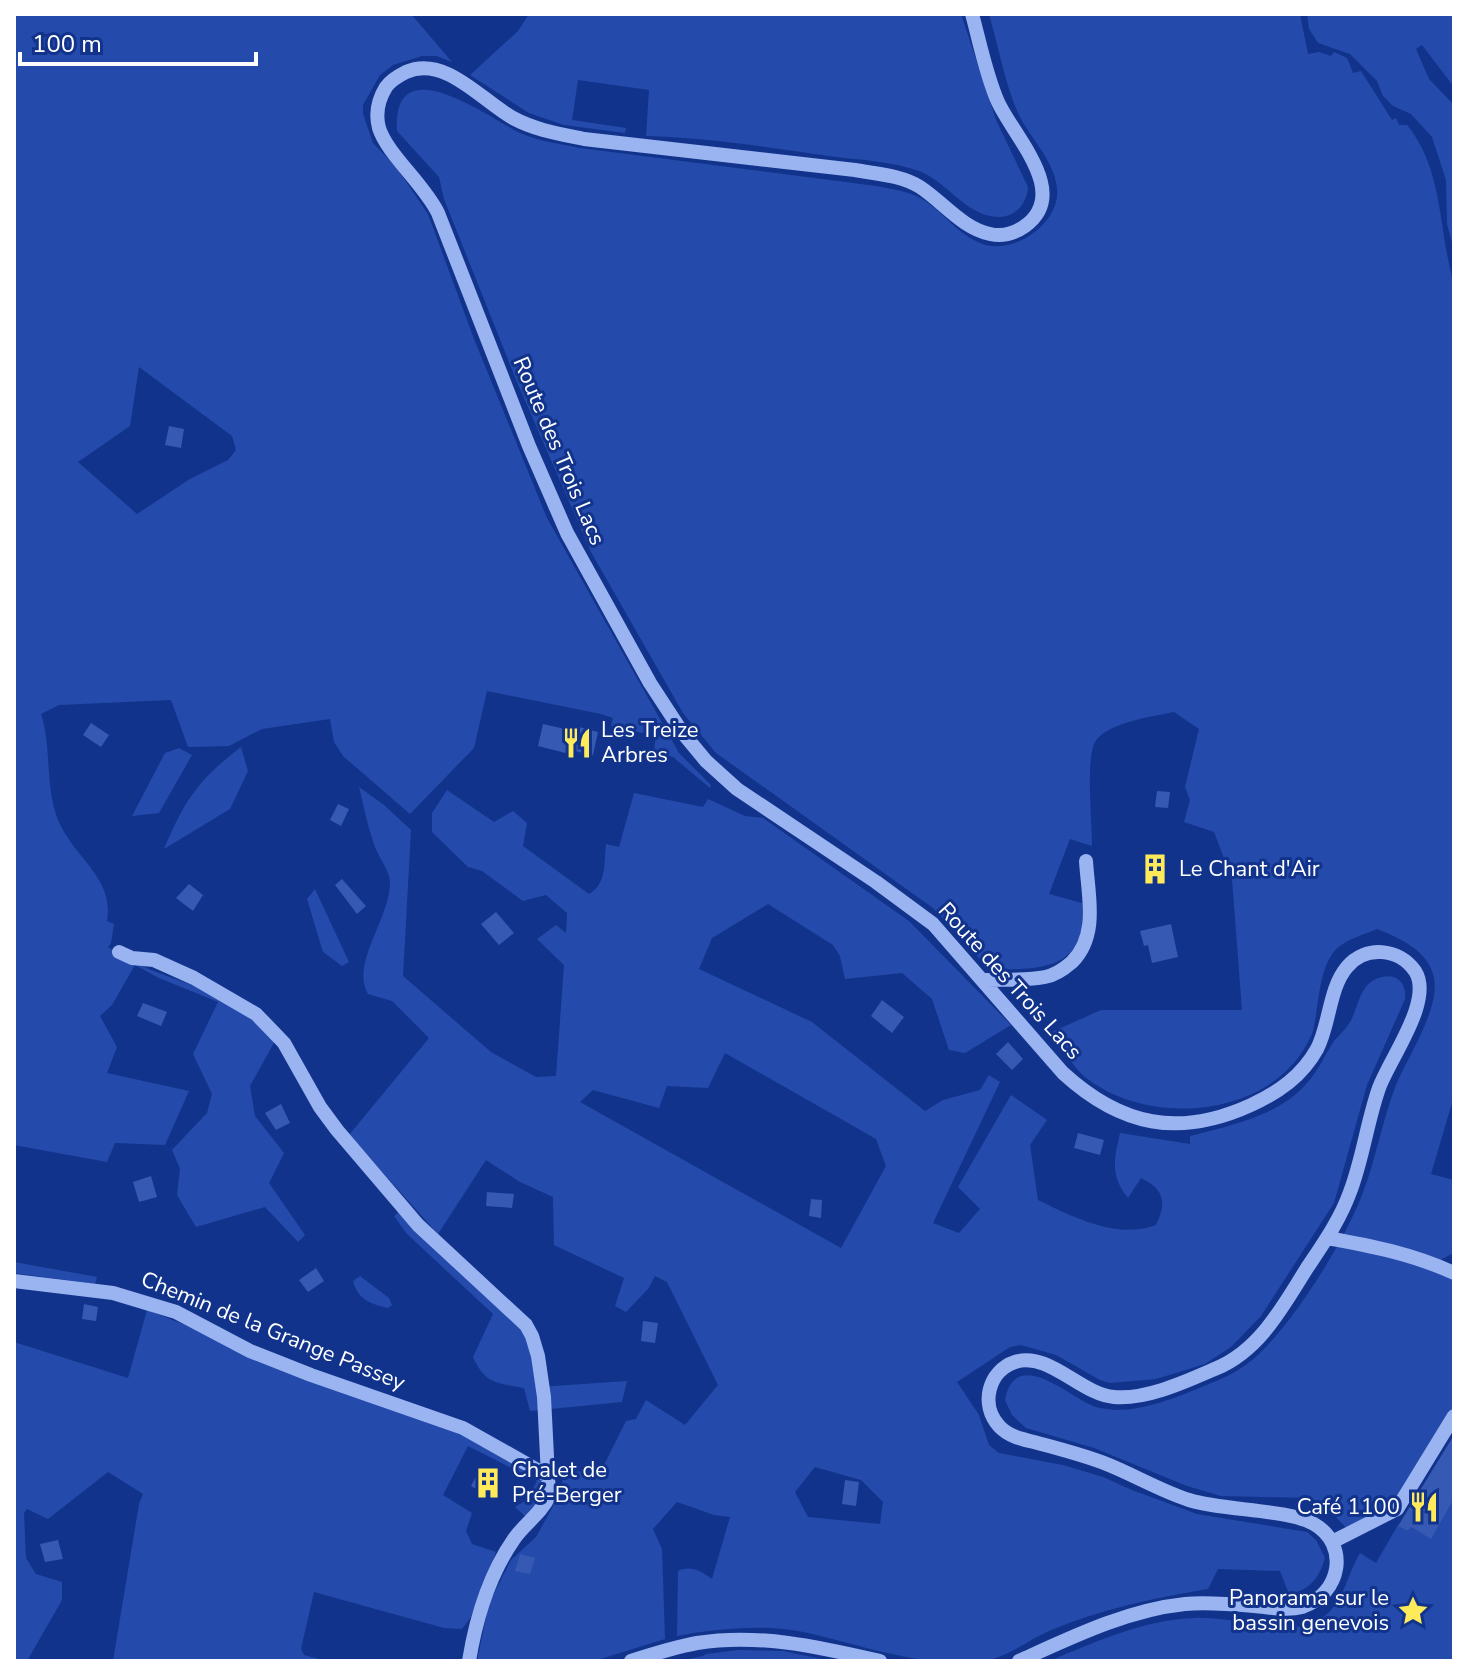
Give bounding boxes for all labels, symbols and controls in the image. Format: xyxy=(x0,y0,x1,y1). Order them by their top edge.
scale bar xyxy=(20,16,256,66)
text: 100 m xyxy=(32,28,102,60)
street label: Route des Trois Lacs xyxy=(506,352,612,550)
place label: Les Treize Arbres xyxy=(601,715,699,770)
restaurant icon: Les Treize Arbres xyxy=(560,726,594,760)
building icon: Le Chant d'Air xyxy=(1138,852,1172,886)
place label: Le Chant d'Air xyxy=(1179,854,1320,884)
street label: Route des Trois Lacs xyxy=(931,896,1089,1066)
street label: Chemin de la Grange Passey xyxy=(136,1264,410,1398)
place label: Chalet de Pré-Berger xyxy=(512,1455,622,1510)
building icon: Chalet de Pré-Berger xyxy=(471,1466,505,1500)
restaurant icon: Café 1100 xyxy=(1407,1490,1441,1524)
place label: Café 1100 xyxy=(1297,1492,1400,1522)
place label: Panorama sur le bassin genevois xyxy=(1229,1583,1389,1638)
place icon: Panorama sur le bassin genevois xyxy=(1396,1594,1430,1628)

